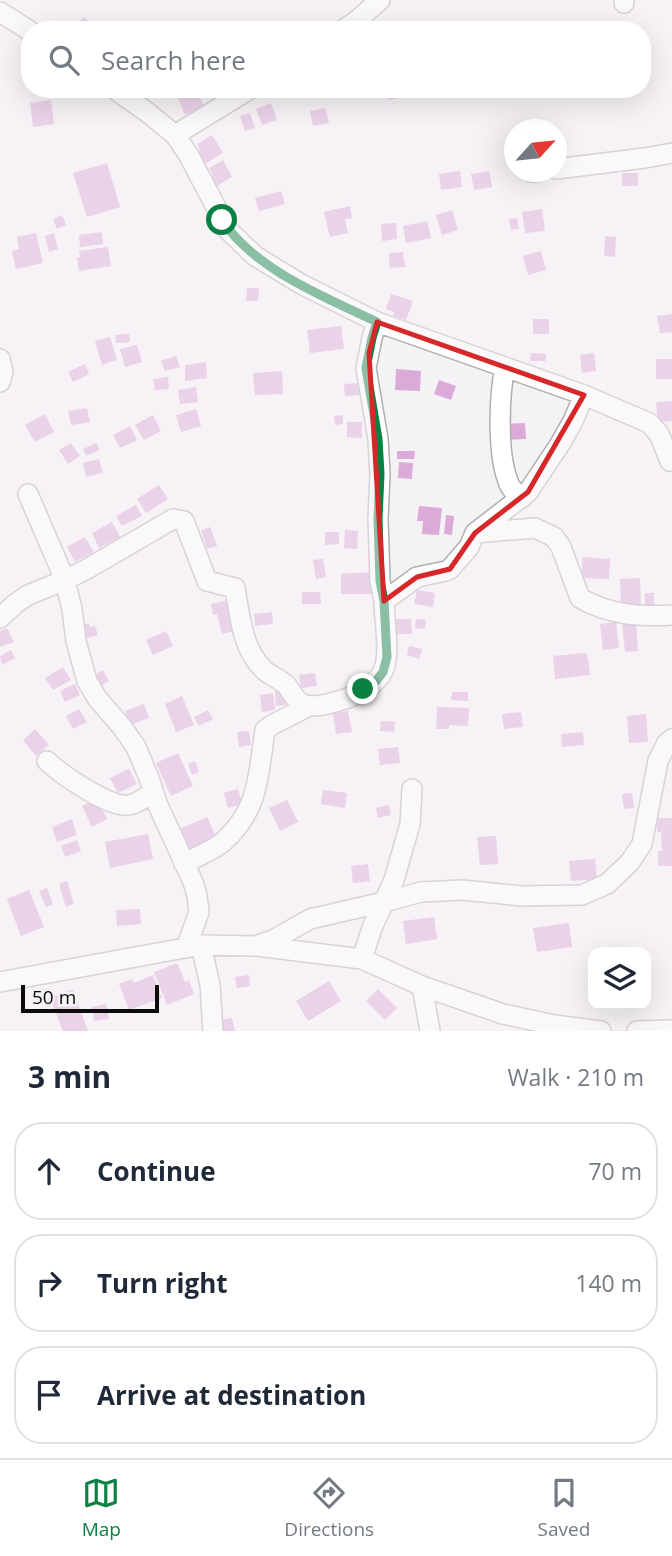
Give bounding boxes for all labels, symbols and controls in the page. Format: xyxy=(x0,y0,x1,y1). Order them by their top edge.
search box xyxy=(21,21,651,98)
icon: search xyxy=(45,41,83,79)
text: Search here xyxy=(101,42,246,78)
north arrow xyxy=(504,119,567,182)
route start xyxy=(206,204,237,235)
route end xyxy=(347,673,378,704)
map controls xyxy=(588,947,651,1010)
button: layers xyxy=(588,947,651,1010)
scale bar xyxy=(21,982,159,1014)
text: 50 m xyxy=(32,984,76,1010)
text: 3 min xyxy=(28,1056,111,1097)
text: Walk · 210 m xyxy=(507,1061,644,1093)
icon: ahead xyxy=(30,1152,68,1190)
text: Continue xyxy=(97,1153,216,1189)
text: 70 m xyxy=(588,1155,642,1187)
icon: right xyxy=(30,1264,68,1302)
text: Turn right xyxy=(97,1265,228,1301)
text: 140 m xyxy=(575,1267,642,1299)
icon: arrive xyxy=(30,1376,68,1414)
text: Arrive at destination xyxy=(97,1377,366,1413)
tab: Map xyxy=(82,1474,121,1542)
tab: Directions xyxy=(284,1474,374,1542)
tab: Saved xyxy=(538,1474,590,1542)

